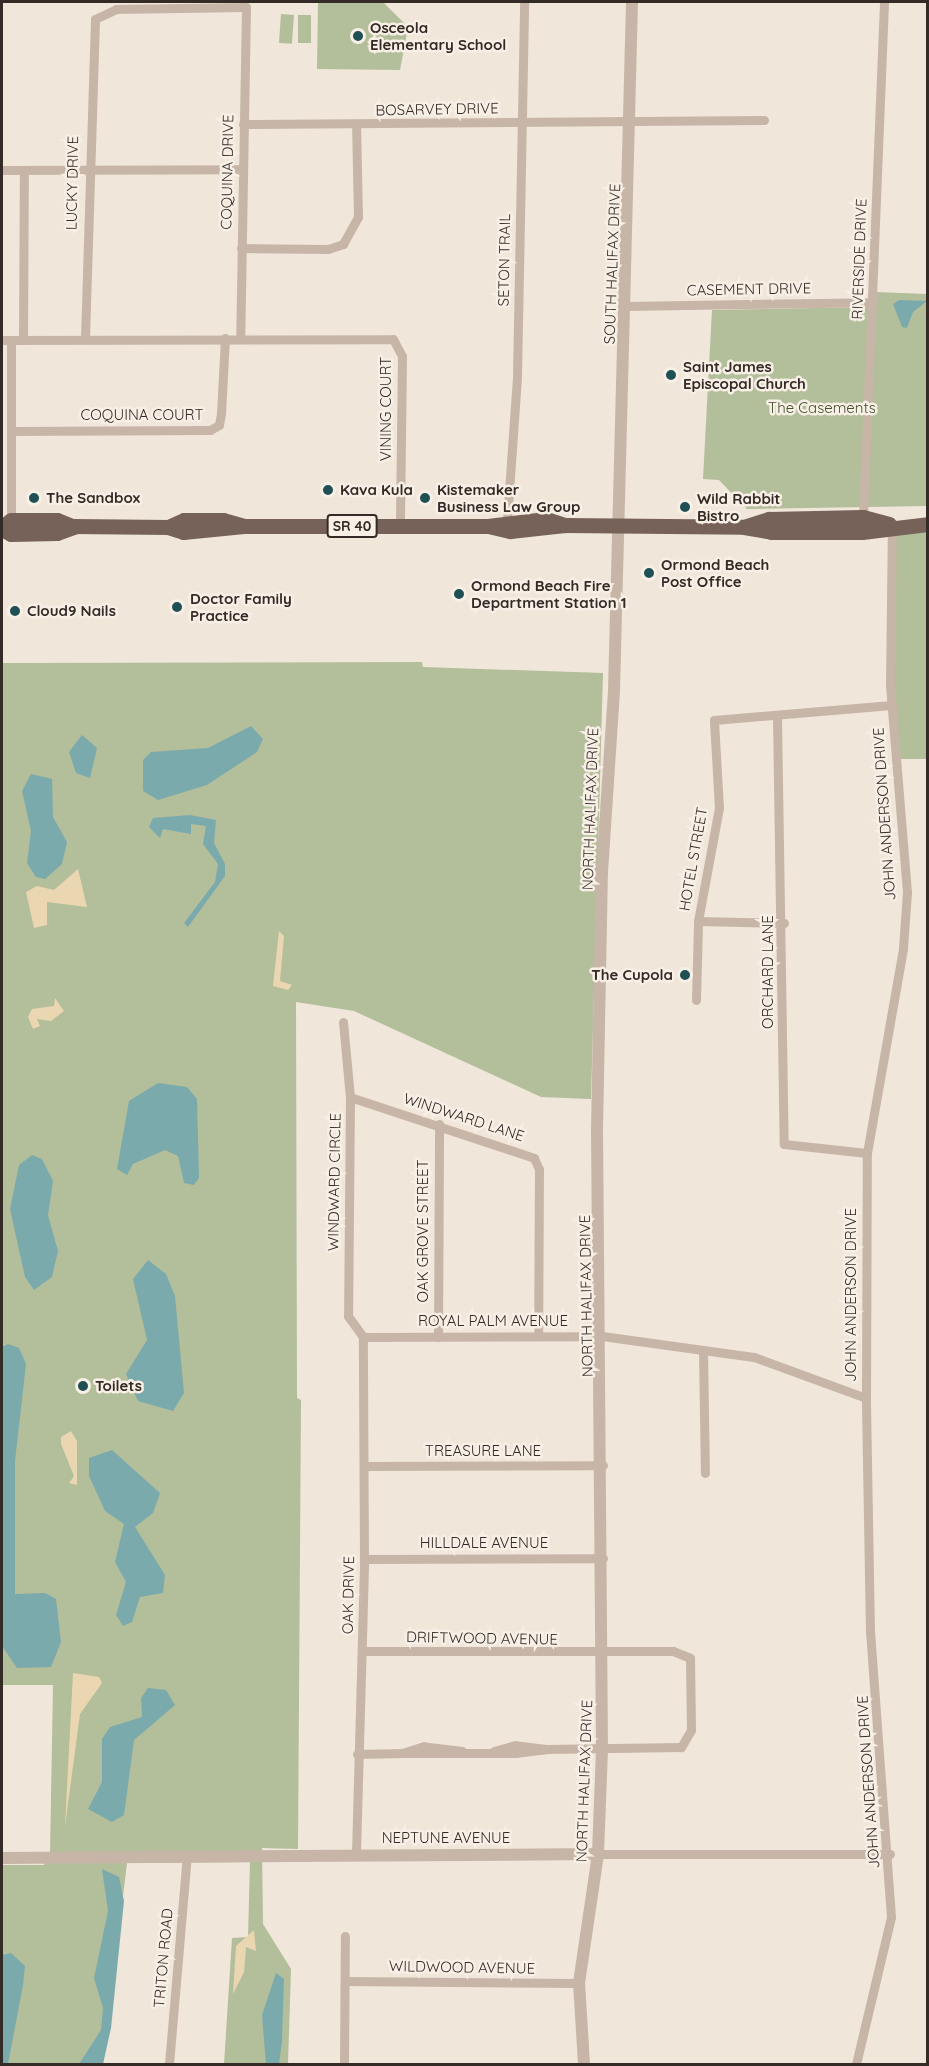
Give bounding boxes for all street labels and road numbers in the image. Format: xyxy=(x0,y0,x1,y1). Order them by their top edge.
street label: BOSARVEY DRIVE xyxy=(375,99,499,119)
street label: COQUINA DRIVE xyxy=(217,114,237,230)
street label: LUCKY DRIVE xyxy=(62,136,82,230)
street label: SOUTH HALIFAX DRIVE xyxy=(600,183,624,345)
street label: RIVERSIDE DRIVE xyxy=(848,198,870,320)
street label: SETON TRAIL xyxy=(494,213,514,307)
street label: CASEMENT DRIVE xyxy=(687,279,811,299)
street label: VINING COURT xyxy=(377,357,395,461)
street label: COQUINA COURT xyxy=(81,406,203,424)
road number: SR 40 xyxy=(326,515,378,537)
street label: JOHN ANDERSON DRIVE xyxy=(869,727,899,901)
street label: NORTH HALIFAX DRIVE xyxy=(578,728,602,890)
street label: HOTEL STREET xyxy=(675,806,711,912)
street label: ORCHARD LANE xyxy=(759,915,777,1029)
street label: WINDWARD LANE xyxy=(401,1089,527,1145)
street label: WINDWARD CIRCLE xyxy=(324,1113,344,1251)
street label: OAK GROVE STREET xyxy=(414,1159,432,1303)
street label: JOHN ANDERSON DRIVE xyxy=(842,1208,860,1382)
street label: NORTH HALIFAX DRIVE xyxy=(576,1215,596,1377)
street label: ROYAL PALM AVENUE xyxy=(418,1312,568,1330)
street label: TREASURE LANE xyxy=(425,1442,541,1460)
street label: HILLDALE AVENUE xyxy=(420,1534,548,1552)
street label: OAK DRIVE xyxy=(338,1556,358,1634)
street label: DRIFTWOOD AVENUE xyxy=(406,1628,558,1648)
street label: JOHN ANDERSON DRIVE xyxy=(853,1695,883,1869)
street label: NORTH HALIFAX DRIVE xyxy=(572,1700,596,1862)
street label: NEPTUNE AVENUE xyxy=(382,1829,510,1847)
street label: TRITON ROAD xyxy=(150,1907,176,2009)
street label: WILDWOOD AVENUE xyxy=(389,1957,535,1977)

